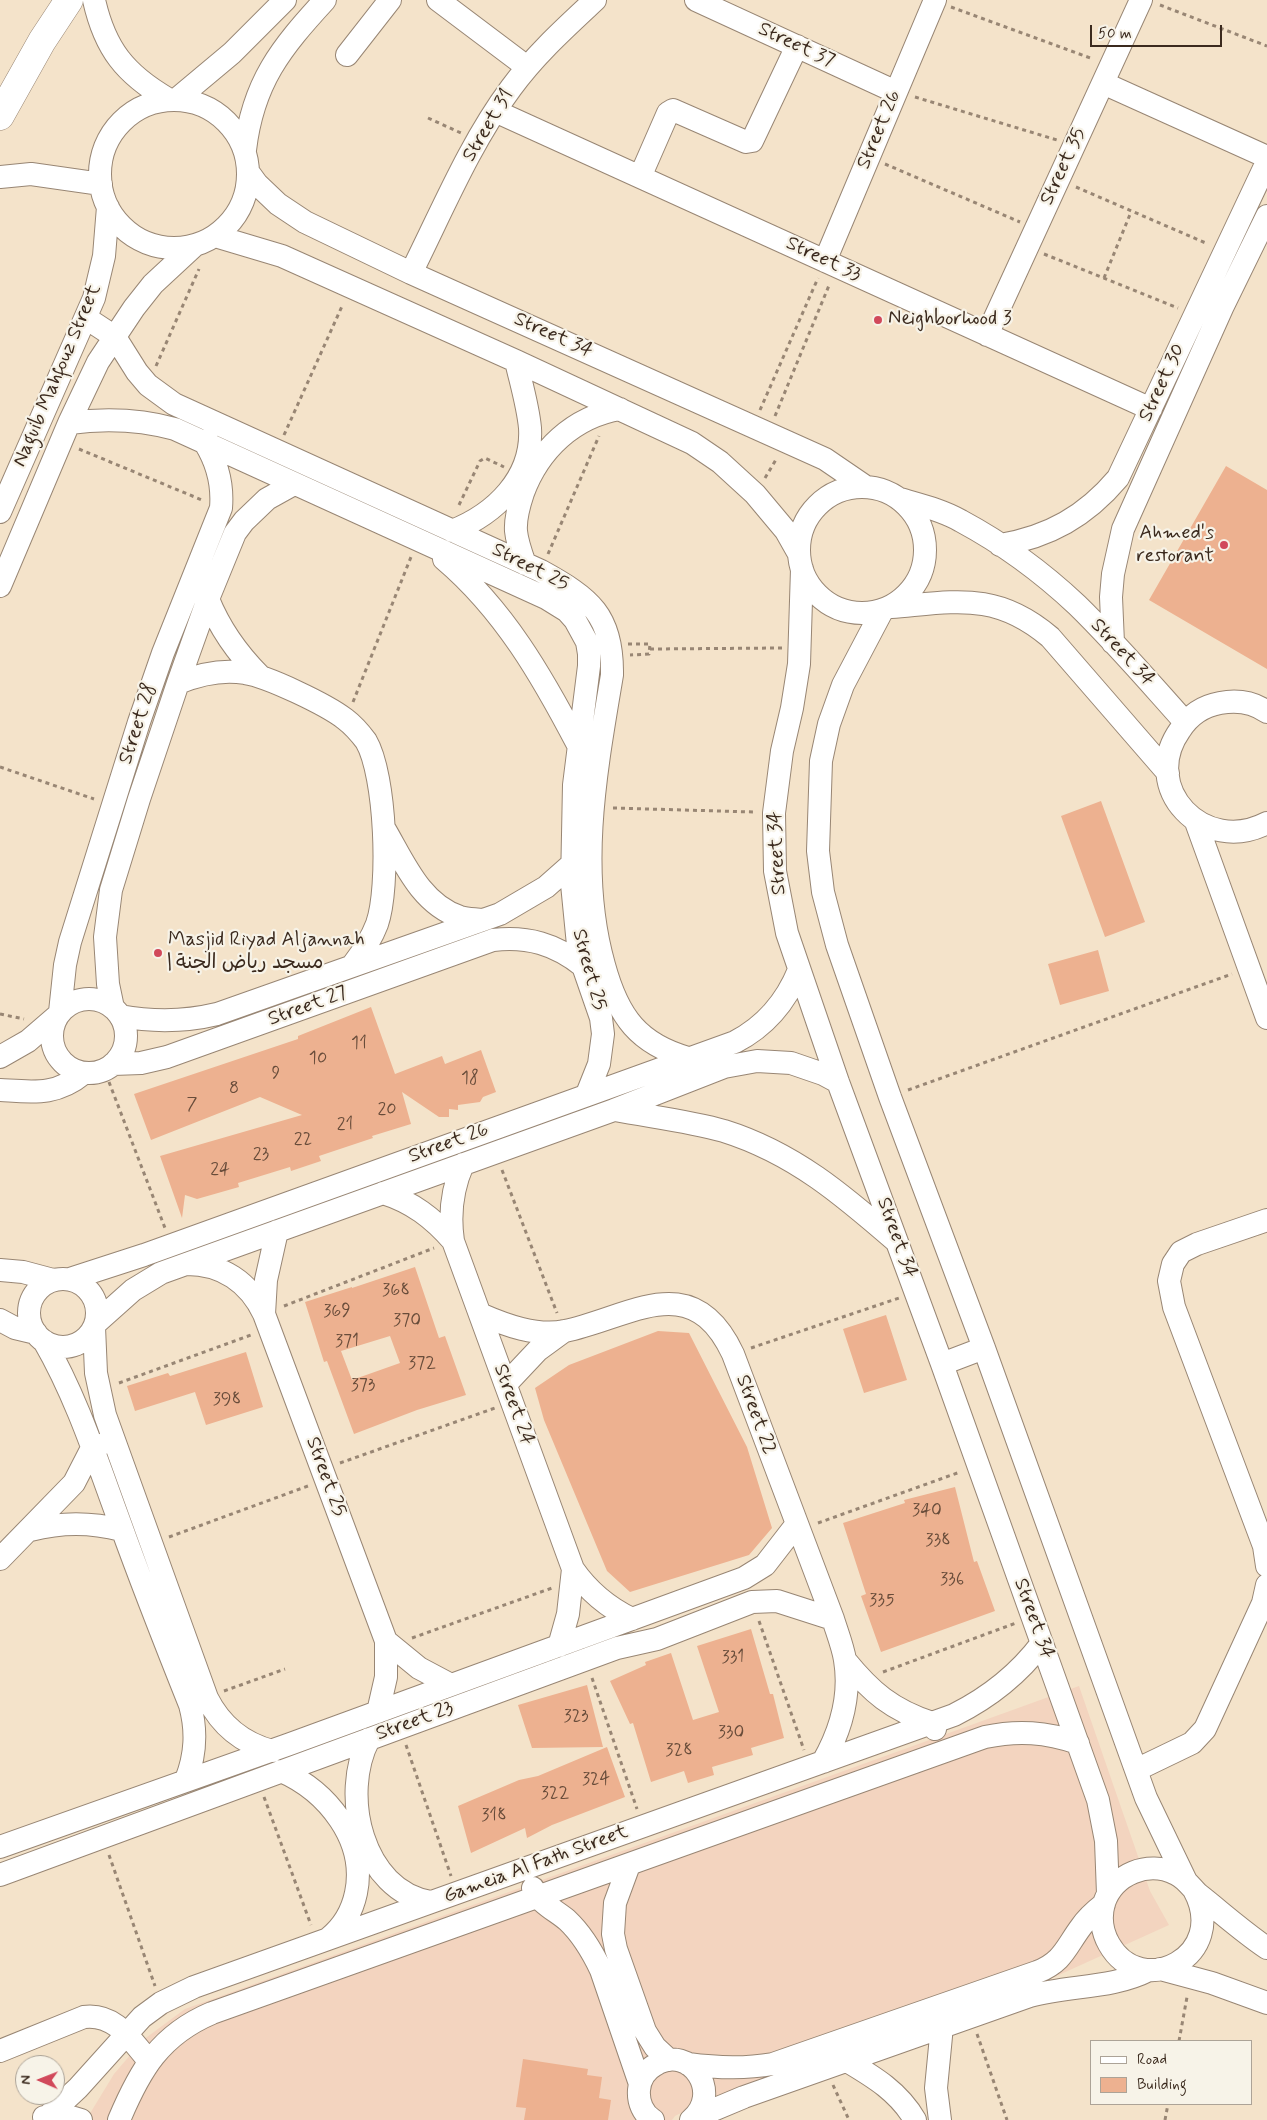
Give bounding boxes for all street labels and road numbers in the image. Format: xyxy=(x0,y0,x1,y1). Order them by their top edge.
street label: Street 37 xyxy=(754,18,838,74)
street label: Street 31 xyxy=(458,85,520,167)
street label: Street 26 xyxy=(853,87,907,173)
street label: Street 35 xyxy=(1036,125,1092,209)
street label: Street 33 xyxy=(782,232,864,288)
street label: Naguib Mahfouz Street xyxy=(9,281,107,471)
street label: Street 34 xyxy=(510,308,596,364)
street label: Street 30 xyxy=(1135,340,1191,426)
street label: Street 25 xyxy=(488,538,572,598)
street label: Street 34 xyxy=(1085,614,1159,692)
street label: Street 28 xyxy=(115,681,163,767)
street label: Street 34 xyxy=(764,811,792,895)
street label: Street 25 xyxy=(566,927,610,1013)
street label: Street 27 xyxy=(265,982,351,1032)
street label: Street 26 xyxy=(406,1118,492,1170)
street label: Street 34 xyxy=(870,1195,922,1281)
street label: Street 24 xyxy=(487,1361,539,1449)
street label: Street 22 xyxy=(730,1372,780,1458)
street label: Street 25 xyxy=(300,1434,350,1520)
street label: Street 34 xyxy=(1007,1576,1059,1662)
street label: Street 23 xyxy=(373,1697,457,1747)
street label: Gameia Al Fath Street xyxy=(441,1820,631,1910)

